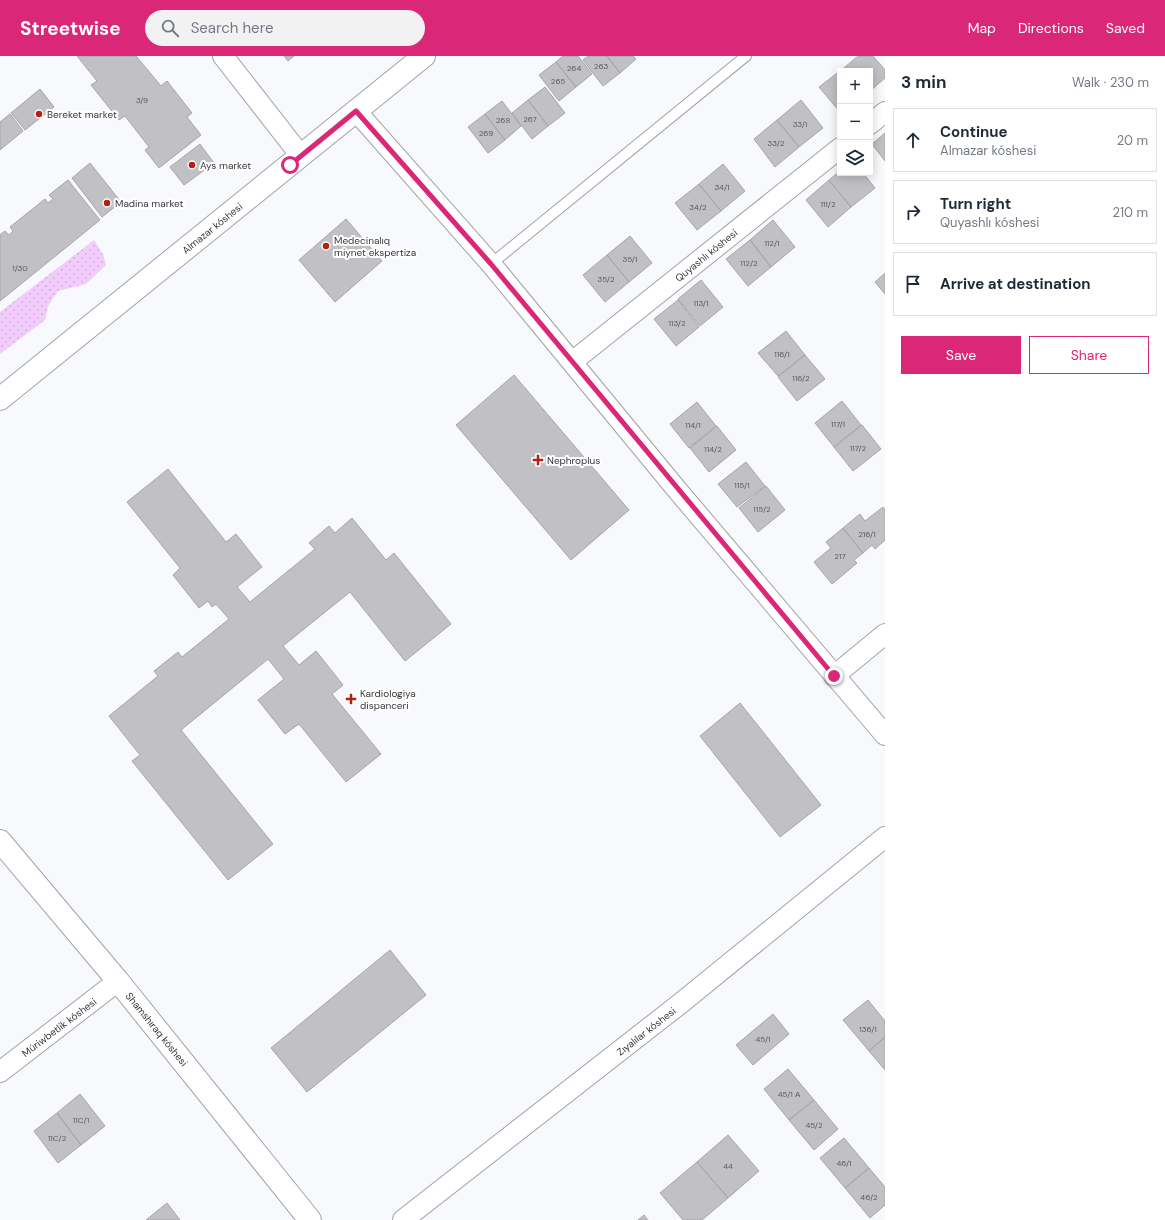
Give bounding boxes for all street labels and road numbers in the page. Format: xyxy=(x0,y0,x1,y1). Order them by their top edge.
street label: Almazar kóshesi xyxy=(179,200,245,257)
street label: Quyashlı kóshesi xyxy=(672,226,740,285)
street label: Shamshıraq kóshesi xyxy=(123,990,190,1069)
street label: Múriwbetlik kóshesi xyxy=(19,995,99,1060)
street label: Zıyalılar kóshesi xyxy=(614,1004,678,1058)

